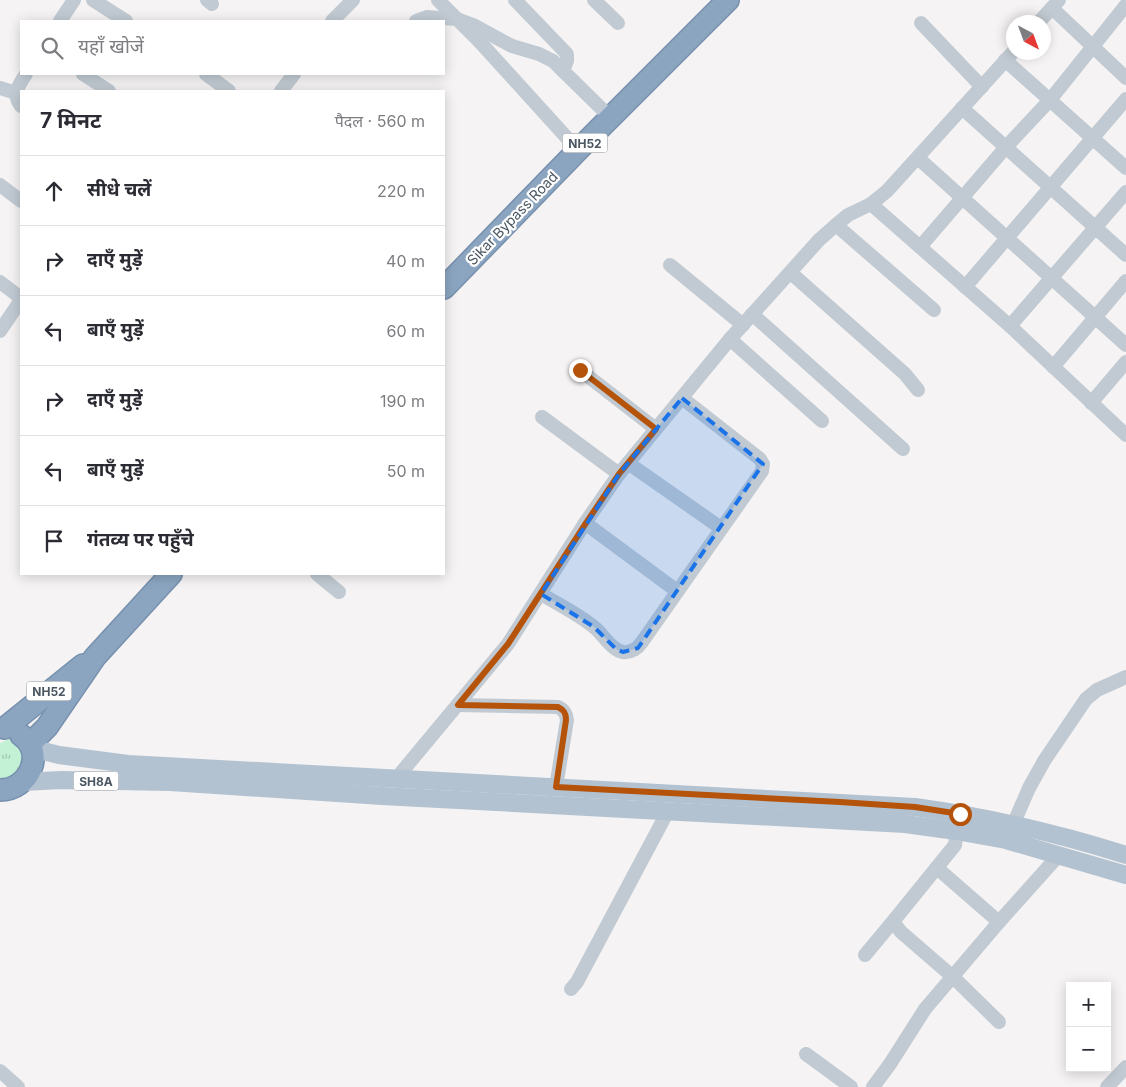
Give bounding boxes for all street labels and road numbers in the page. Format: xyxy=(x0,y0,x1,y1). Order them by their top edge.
road number: NH52 xyxy=(562,134,608,152)
street label: Sikar Bypass Road xyxy=(463,168,561,268)
road number: NH52 xyxy=(27,681,72,700)
road number: SH8A xyxy=(74,771,118,790)

